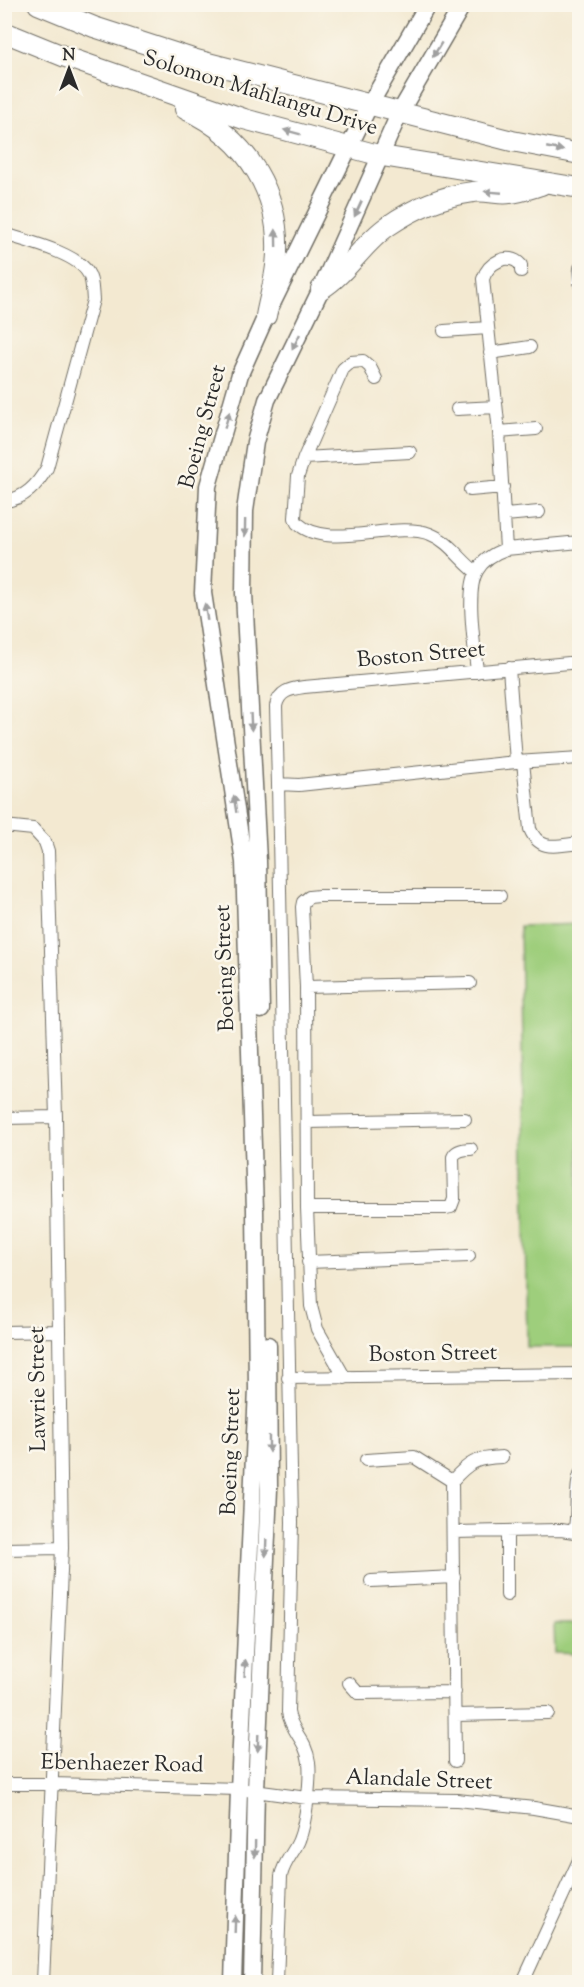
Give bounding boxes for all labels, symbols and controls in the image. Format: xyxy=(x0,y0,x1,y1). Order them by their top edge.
north arrow xyxy=(39,39,99,99)
one-way arrow xyxy=(432,42,442,59)
street label: Solomon Mahlangu Drive xyxy=(139,43,381,145)
text: N xyxy=(63,45,76,68)
one-way arrow xyxy=(283,126,301,136)
one-way arrow xyxy=(546,145,565,154)
one-way arrow xyxy=(483,187,502,197)
one-way arrow xyxy=(353,201,362,218)
one-way arrow xyxy=(271,228,281,247)
one-way arrow xyxy=(291,333,300,350)
street label: Boeing Street xyxy=(172,361,236,493)
one-way arrow xyxy=(223,410,232,428)
one-way arrow xyxy=(240,518,250,537)
one-way arrow xyxy=(201,602,210,621)
street label: Boston Street xyxy=(356,634,487,678)
one-way arrow xyxy=(246,713,255,732)
one-way arrow xyxy=(231,795,240,814)
street label: Boeing Street xyxy=(208,903,244,1032)
street label: Lawrie Street xyxy=(22,1325,56,1452)
street label: Boston Street xyxy=(368,1338,498,1372)
street label: Boeing Street xyxy=(214,1387,250,1516)
one-way arrow xyxy=(264,1435,274,1454)
one-way arrow xyxy=(262,1538,271,1557)
one-way arrow xyxy=(240,1658,250,1677)
one-way arrow xyxy=(254,1733,263,1752)
street label: Ebenhaezer Road xyxy=(40,1748,204,1782)
street label: Alandale Street xyxy=(345,1762,494,1800)
one-way arrow xyxy=(250,1839,260,1858)
one-way arrow xyxy=(230,1915,239,1934)

